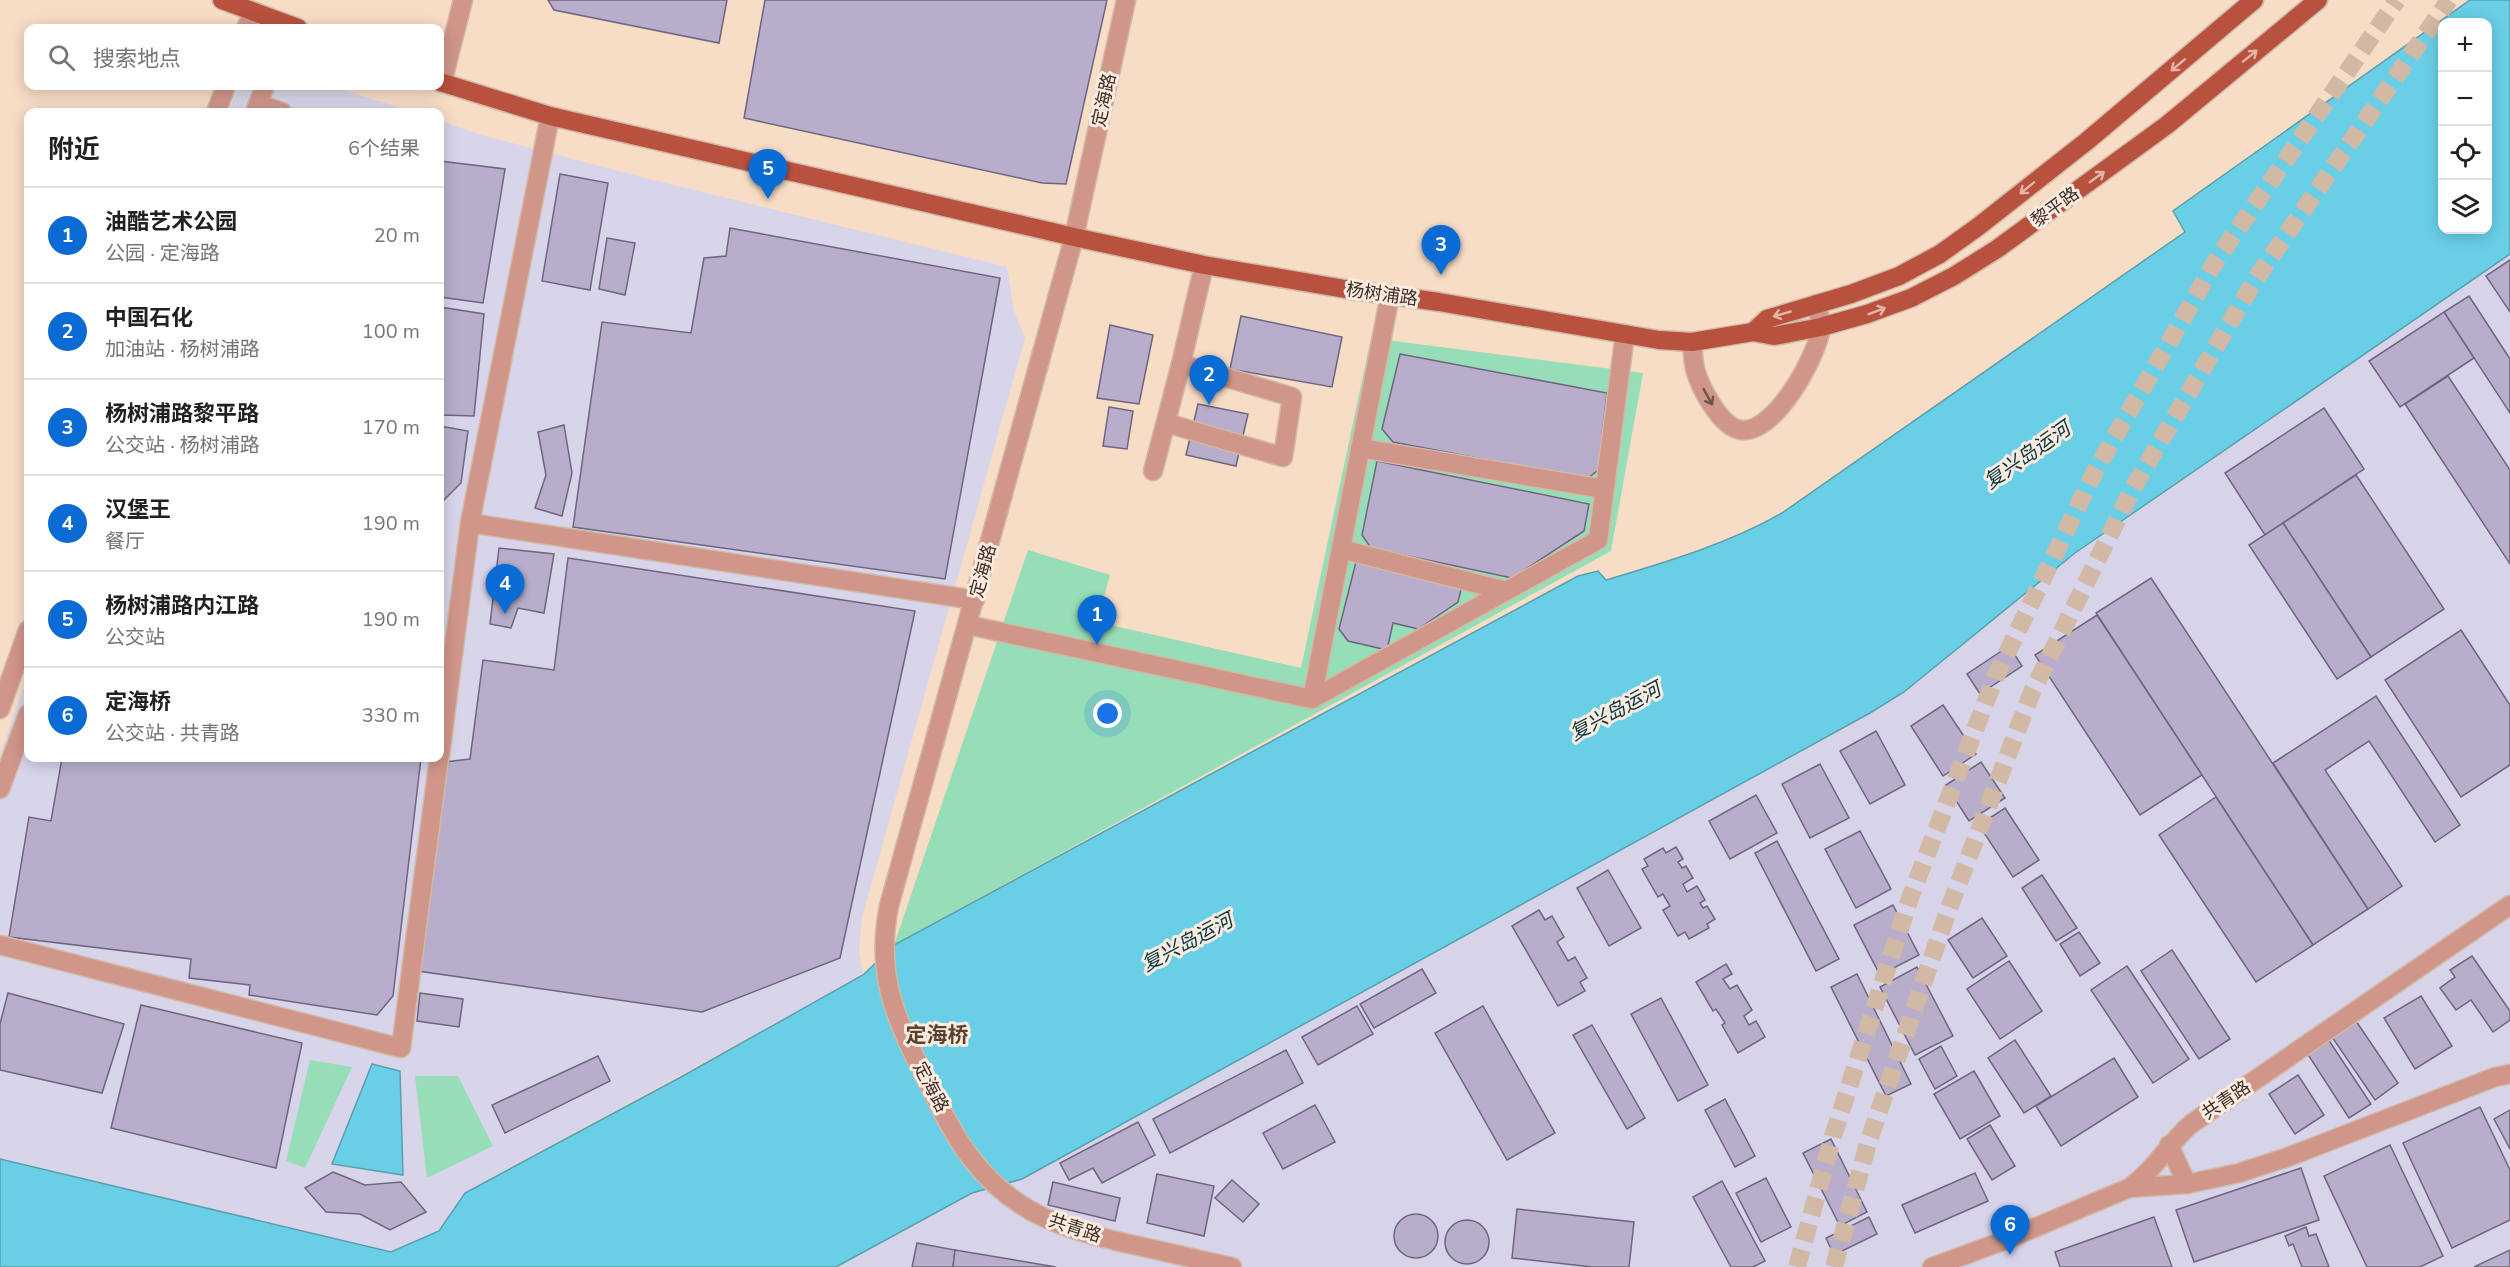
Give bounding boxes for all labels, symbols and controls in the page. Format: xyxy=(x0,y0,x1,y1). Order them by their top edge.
map controls xyxy=(2438,18,2492,234)
button: + xyxy=(2438,18,2492,72)
search box xyxy=(24,24,444,90)
icon: search xyxy=(45,41,78,74)
text: 搜索地点 xyxy=(93,44,181,74)
one-way arrow xyxy=(2241,50,2257,63)
one-way arrow xyxy=(2170,58,2186,71)
street label: 定海路 xyxy=(1087,71,1121,129)
button: − xyxy=(2438,72,2492,126)
button: locate xyxy=(2438,126,2492,180)
text: 附近 xyxy=(48,132,100,167)
text: 6个结果 xyxy=(348,135,420,162)
pin: 5 xyxy=(748,150,788,199)
one-way arrow xyxy=(2088,171,2104,184)
button: layers xyxy=(2438,180,2492,234)
street label: 黎平路 xyxy=(2026,181,2084,233)
one-way arrow xyxy=(2019,182,2035,195)
text: 油酷艺术公园 xyxy=(105,207,237,237)
text: 1 xyxy=(62,222,74,249)
text: 20 m xyxy=(374,222,420,249)
pin: 3 xyxy=(1422,226,1460,275)
text: 公园 · 定海路 xyxy=(105,240,220,267)
street label: 杨树浦路 xyxy=(1345,277,1419,311)
text: 中国石化 xyxy=(105,303,193,333)
one-way arrow xyxy=(1867,304,1886,315)
one-way arrow xyxy=(1773,309,1792,320)
text: 2 xyxy=(62,318,74,345)
text: 100 m xyxy=(362,318,420,345)
text: 加油站 · 杨树浦路 xyxy=(105,336,260,363)
pin: 2 xyxy=(1190,356,1228,405)
one-way arrow xyxy=(1703,388,1714,406)
text: 杨树浦路黎平路 xyxy=(105,399,259,429)
water label: 复兴岛运河 xyxy=(1979,413,2079,495)
text: 3 xyxy=(62,414,74,441)
text: 170 m xyxy=(362,414,420,441)
text: 公交站 · 杨树浦路 xyxy=(105,432,260,459)
text: 汉堡王 xyxy=(105,495,171,525)
text: 4 xyxy=(62,510,74,537)
text: 190 m xyxy=(362,510,420,537)
text: 餐厅 xyxy=(105,528,145,555)
street label: 定海路 xyxy=(964,542,1002,600)
pin: 4 xyxy=(486,564,524,614)
text: 杨树浦路内江路 xyxy=(105,591,259,621)
pin: 1 xyxy=(1078,596,1116,645)
text: 5 xyxy=(62,606,74,633)
text: 190 m xyxy=(362,606,420,633)
text: 公交站 xyxy=(105,624,165,651)
water label: 复兴岛运河 xyxy=(1565,674,1669,747)
text: 定海桥 xyxy=(105,687,171,717)
your location xyxy=(1093,699,1122,728)
text: 6 xyxy=(62,702,74,729)
text: 330 m xyxy=(362,702,420,729)
text: 公交站 · 共青路 xyxy=(105,720,240,747)
water label: 复兴岛运河 xyxy=(1137,905,1241,978)
district label: 定海桥 xyxy=(906,1021,969,1049)
street label: 定海路 xyxy=(908,1058,954,1116)
street label: 共青路 xyxy=(2197,1075,2255,1125)
pin: 6 xyxy=(1990,1206,2030,1255)
street label: 共青路 xyxy=(1046,1208,1104,1248)

